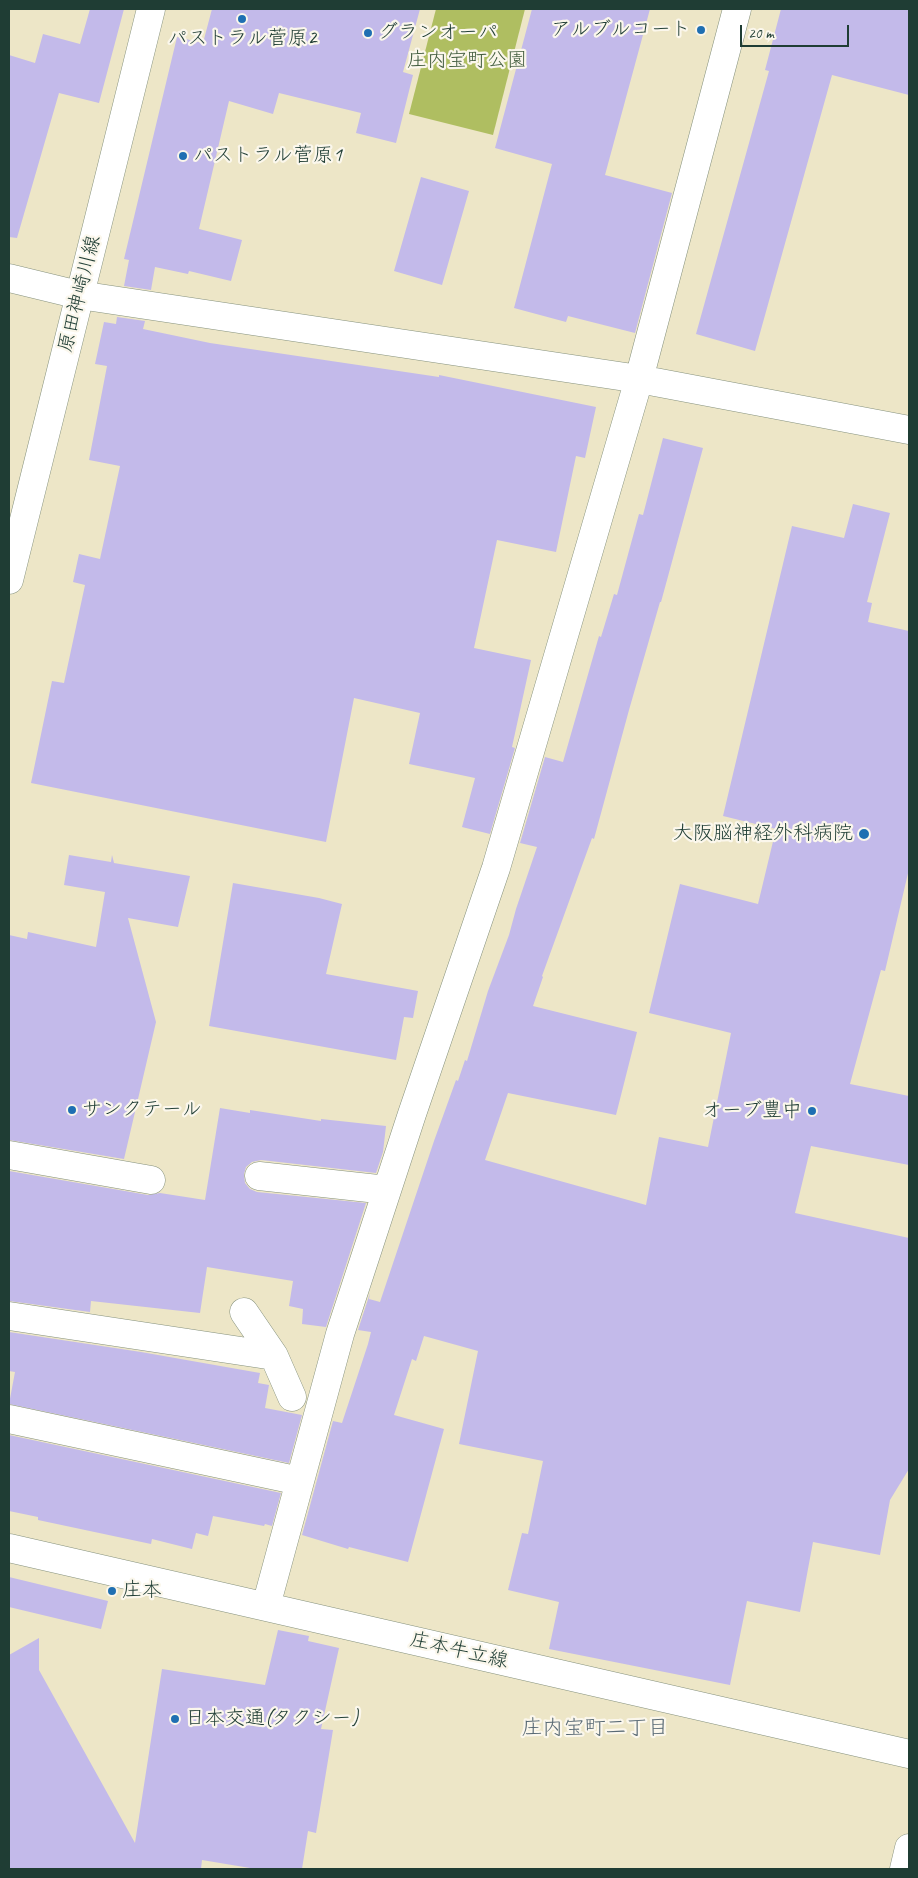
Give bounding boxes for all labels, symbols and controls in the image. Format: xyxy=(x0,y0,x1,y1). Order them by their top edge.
marker: パストラル菅原2 xyxy=(236,13,248,25)
scale bar xyxy=(743,15,852,47)
place label: アルブルコート xyxy=(551,18,691,42)
place label: グランオーパ xyxy=(378,21,498,45)
marker: アルブルコート xyxy=(695,24,707,36)
text: 20 m xyxy=(748,24,774,43)
place label: パストラル菅原2 xyxy=(168,27,316,51)
marker: グランオーパ xyxy=(362,27,374,39)
park label: 庄内宝町公園 xyxy=(407,49,527,73)
place label: パストラル菅原1 xyxy=(193,144,342,168)
marker: パストラル菅原1 xyxy=(177,150,189,162)
street label: 原田神崎川線 xyxy=(54,233,106,355)
place label: 大阪脳神経外科病院 xyxy=(673,822,853,846)
marker: 大阪脳神経外科病院 xyxy=(857,827,871,841)
place label: サンクテール xyxy=(82,1098,202,1122)
place label: オーブ豊中 xyxy=(702,1099,802,1123)
marker: サンクテール xyxy=(66,1104,78,1116)
marker: オーブ豊中 xyxy=(806,1105,818,1117)
place label: 庄本 xyxy=(122,1579,162,1603)
marker: 庄本 xyxy=(106,1585,118,1597)
street label: 庄本牛立線 xyxy=(408,1628,510,1674)
place label: 日本交通(タクシー) xyxy=(185,1707,358,1731)
marker: 日本交通(タクシー) xyxy=(169,1713,181,1725)
district label: 庄内宝町二丁目 xyxy=(522,1715,668,1741)

